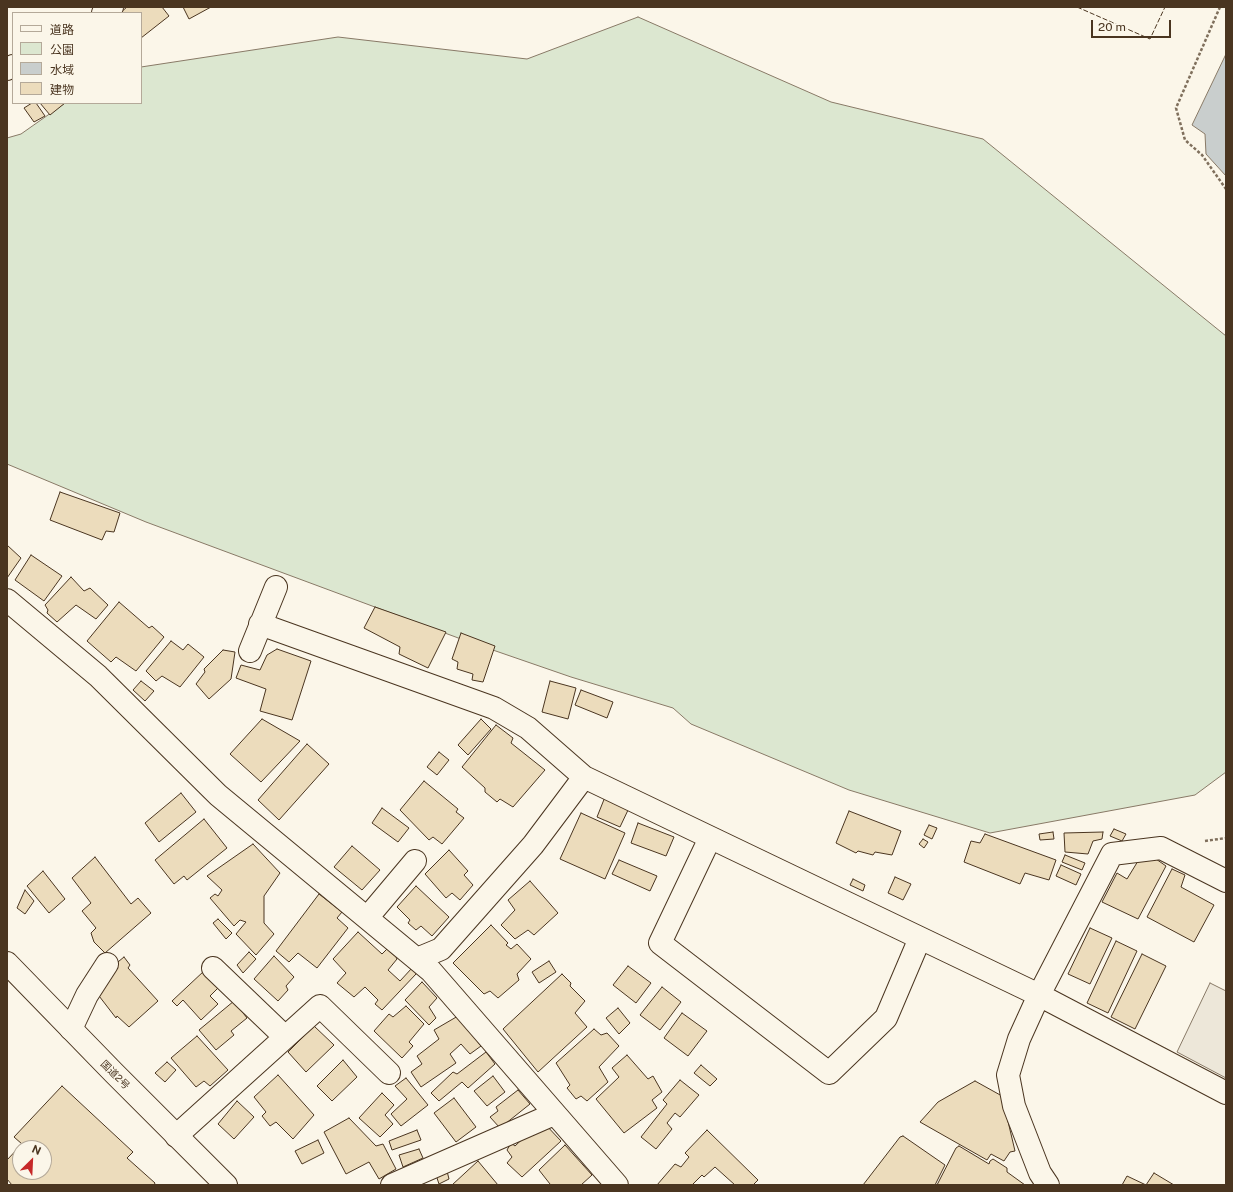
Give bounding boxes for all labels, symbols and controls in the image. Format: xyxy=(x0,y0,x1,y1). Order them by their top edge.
legend xyxy=(12,12,142,104)
scale bar xyxy=(1093,12,1173,38)
text: 20 m xyxy=(1098,20,1126,34)
text: 道路 xyxy=(50,23,74,37)
text: 公園 xyxy=(50,43,74,57)
text: 水域 xyxy=(50,63,74,77)
text: 建物 xyxy=(50,83,74,97)
street label: 国道2号 xyxy=(98,1058,132,1092)
north arrow xyxy=(12,1140,52,1180)
text: N xyxy=(30,1143,43,1157)

